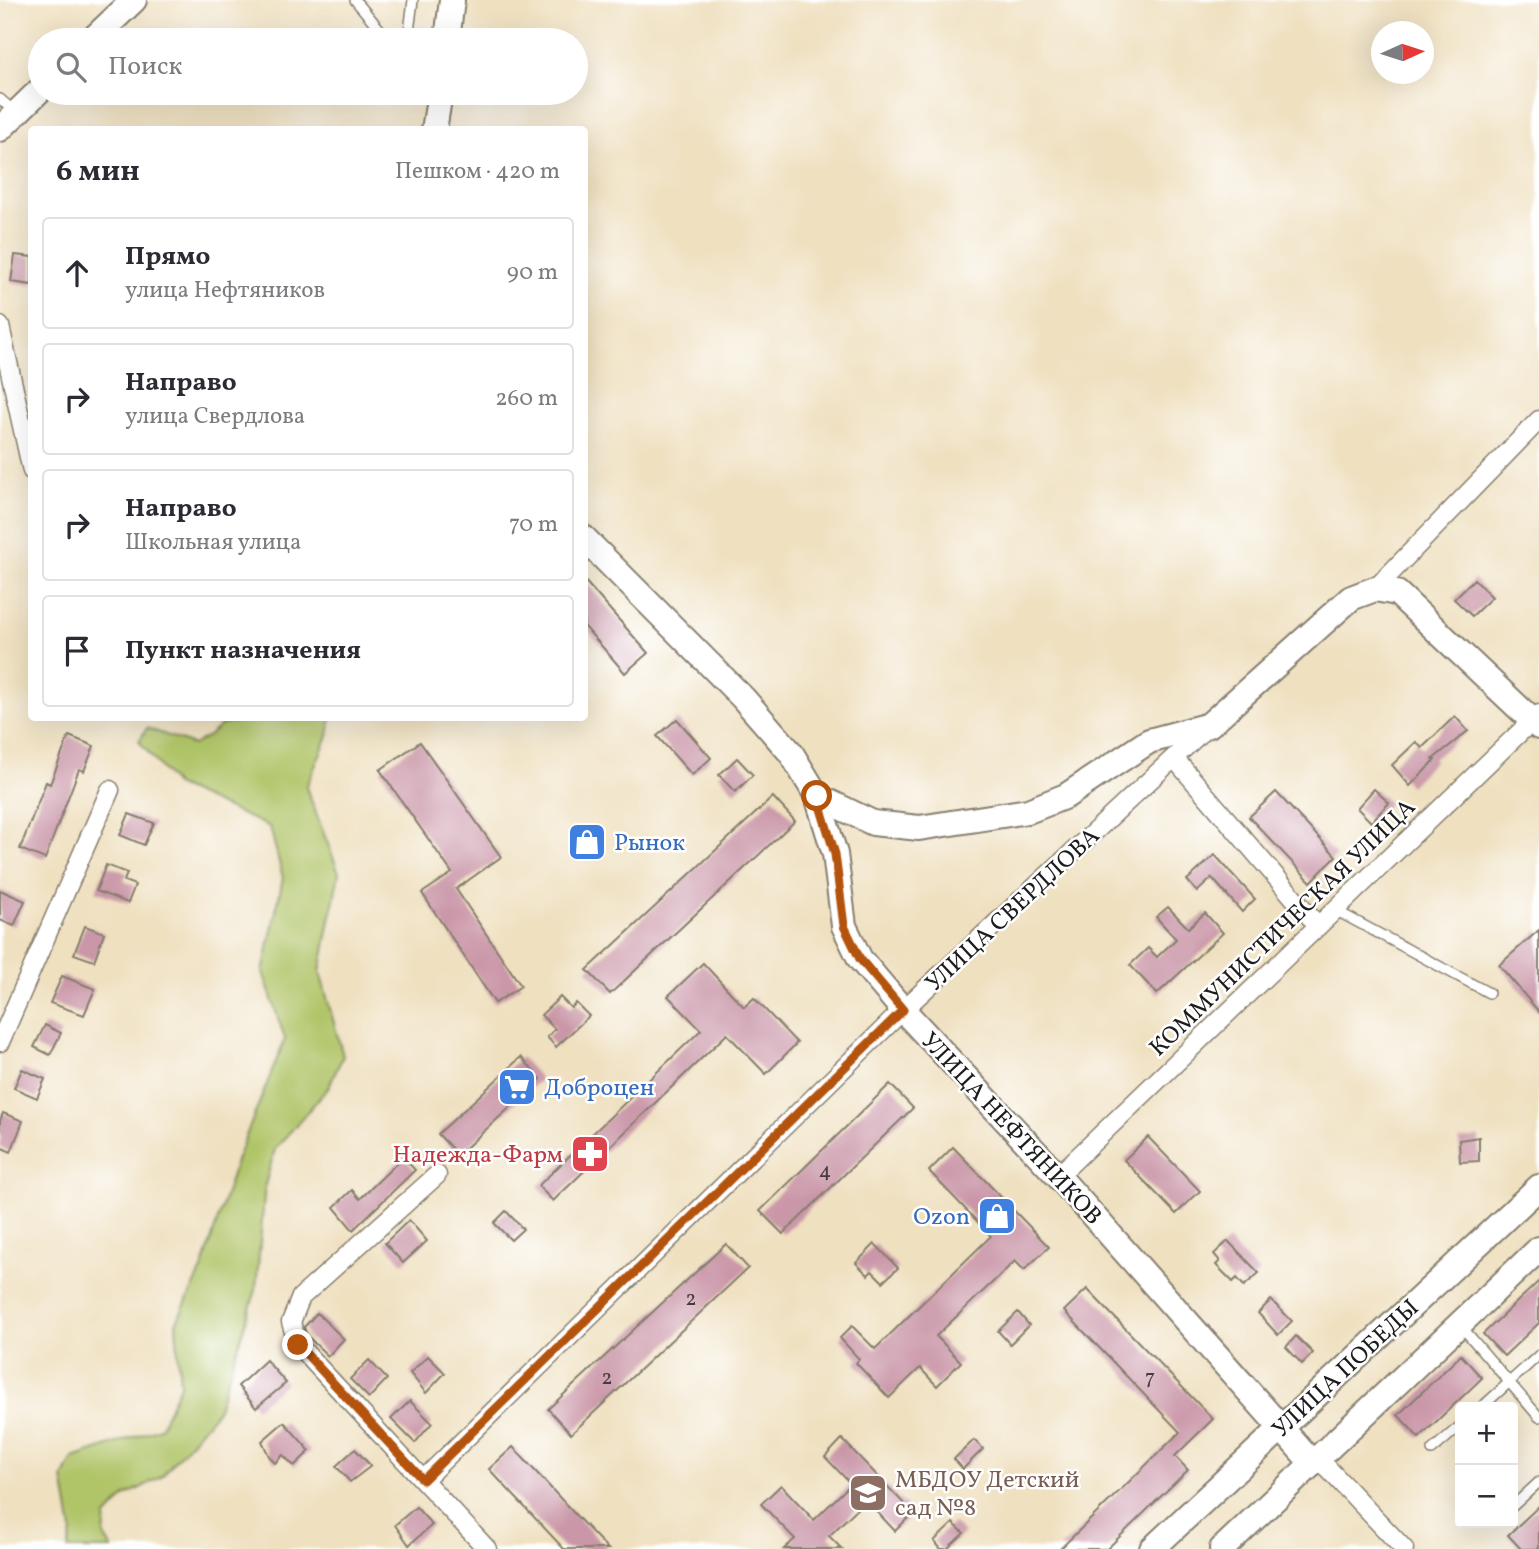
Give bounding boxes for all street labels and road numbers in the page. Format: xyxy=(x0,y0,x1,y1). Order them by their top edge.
street label: КОММУНИСТИЧЕСКАЯ УЛИЦА xyxy=(1143,792,1424,1065)
street label: УЛИЦА СВЕРДЛОВА xyxy=(919,820,1108,1001)
street label: УЛИЦА НЕФТЯНИКОВ xyxy=(912,1025,1109,1233)
street label: УЛИЦА ПОБЕДЫ xyxy=(1265,1292,1428,1447)

